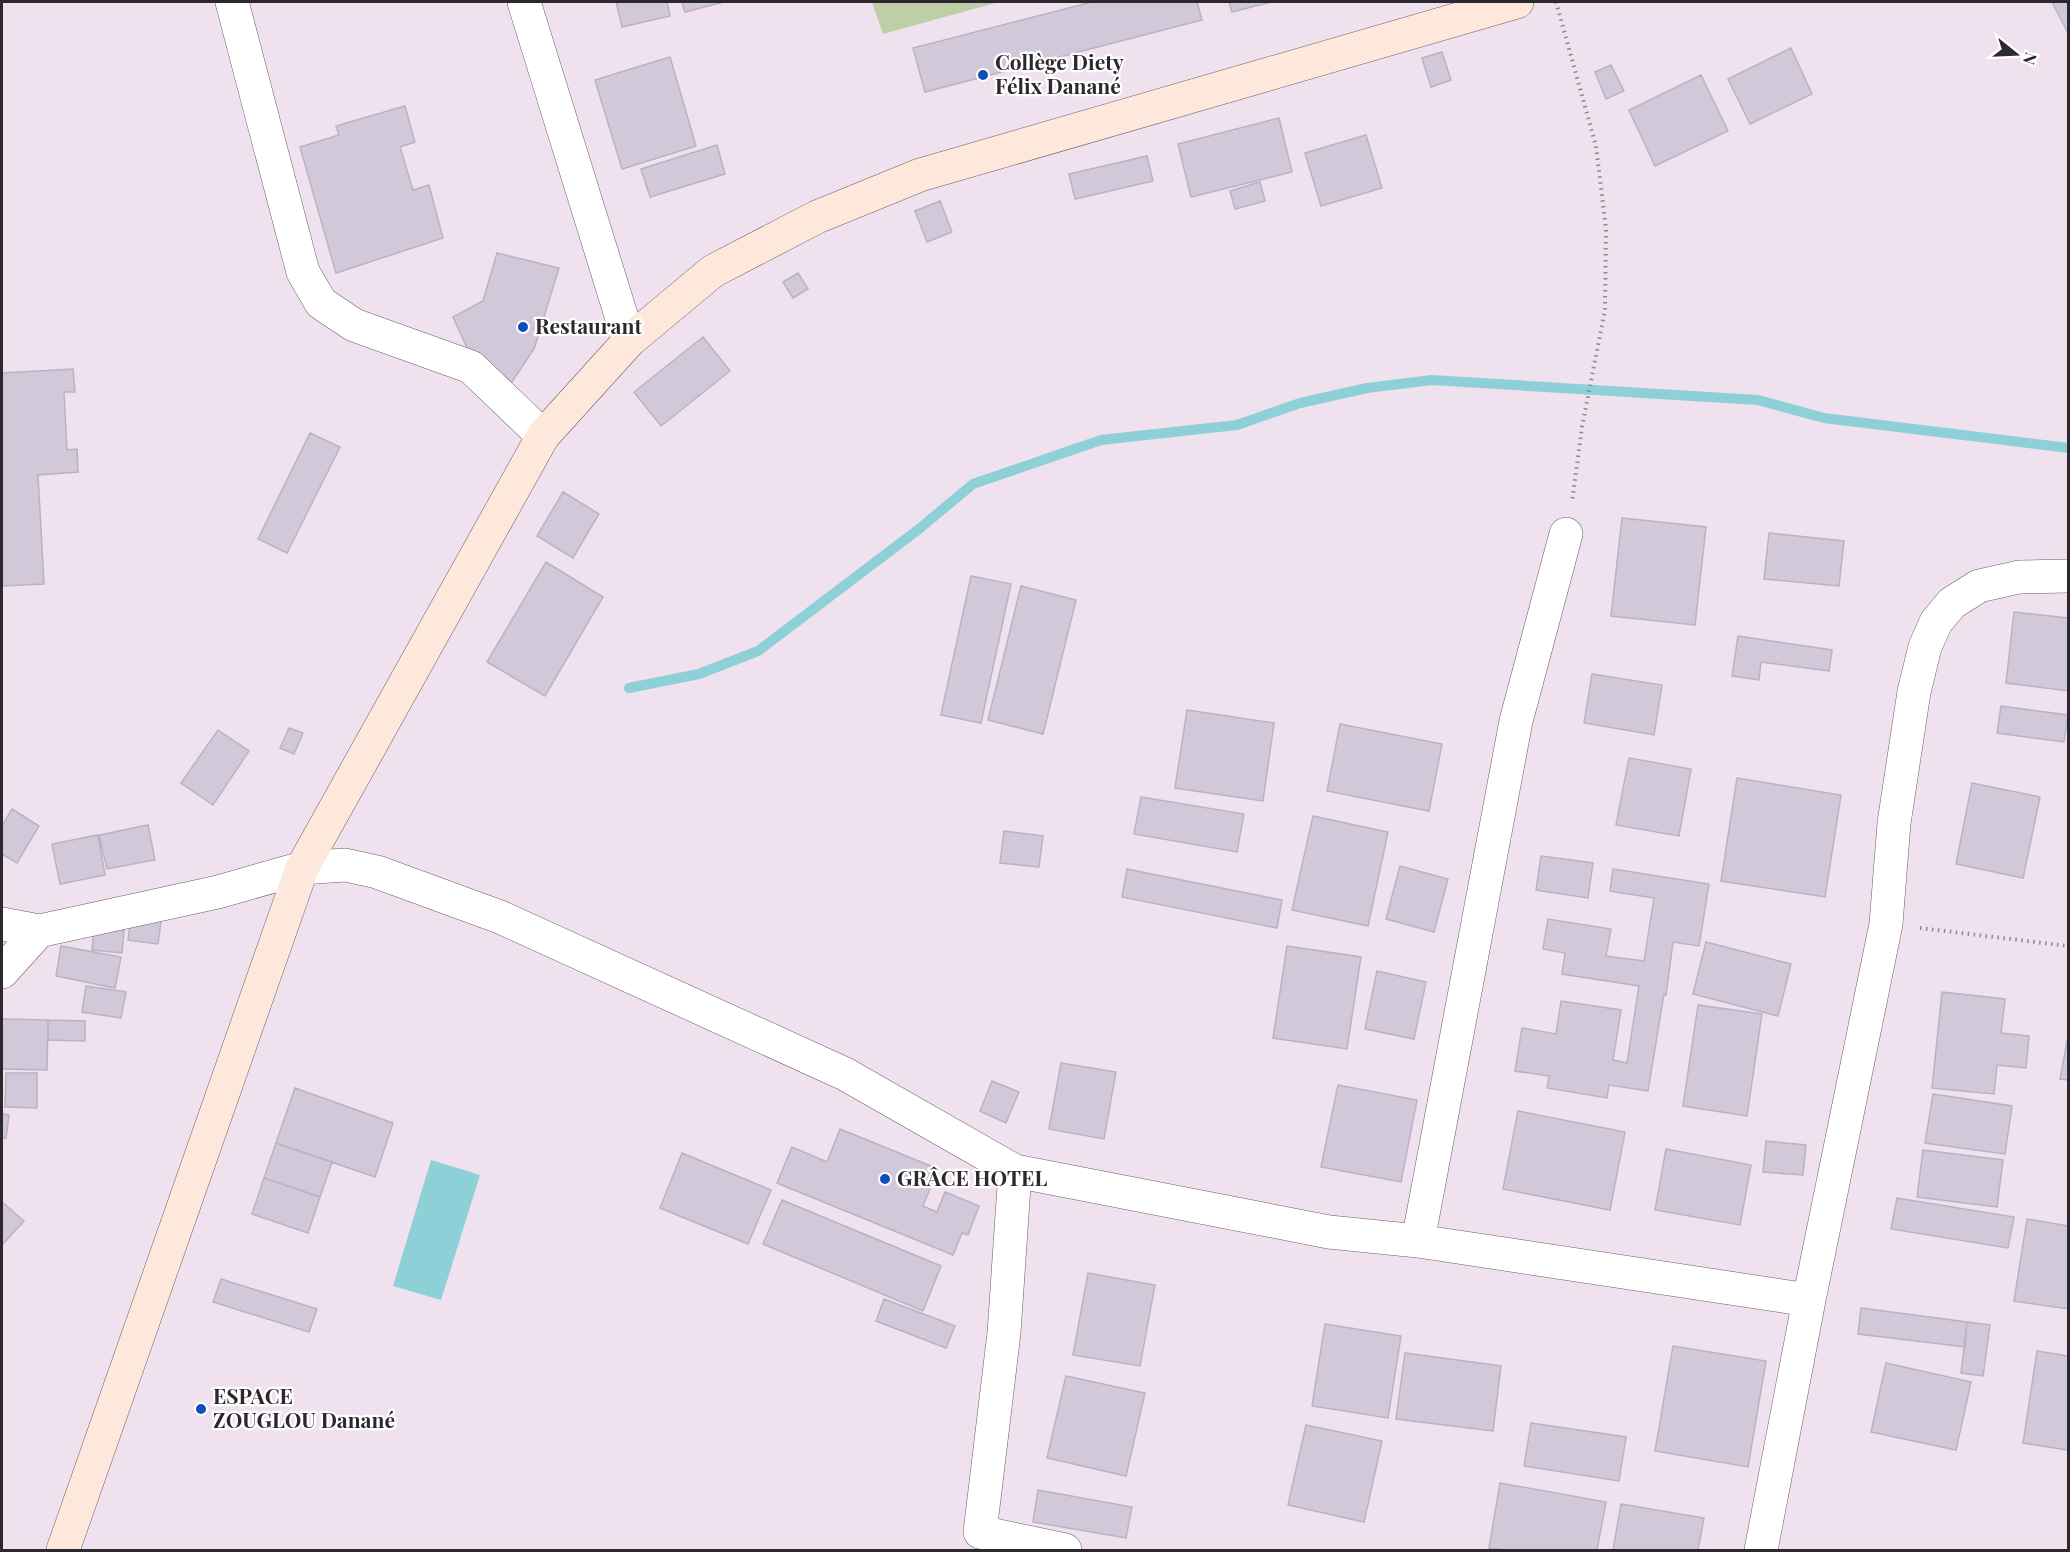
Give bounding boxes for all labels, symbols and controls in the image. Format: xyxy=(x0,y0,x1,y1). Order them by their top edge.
north arrow xyxy=(1986,24,2046,84)
place label: Collège Diety Félix Danané xyxy=(995,47,1124,99)
text: N xyxy=(2019,50,2043,68)
marker: Collège Diety Félix Danané xyxy=(976,68,990,82)
place label: Restaurant xyxy=(535,311,642,339)
marker: Restaurant xyxy=(516,320,530,334)
place label: GRÂCE HOTEL xyxy=(897,1163,1047,1191)
marker: GRÂCE HOTEL xyxy=(878,1172,892,1186)
place label: ESPACE ZOUGLOU Danané xyxy=(213,1381,395,1433)
marker: ESPACE ZOUGLOU Danané xyxy=(194,1402,208,1416)

